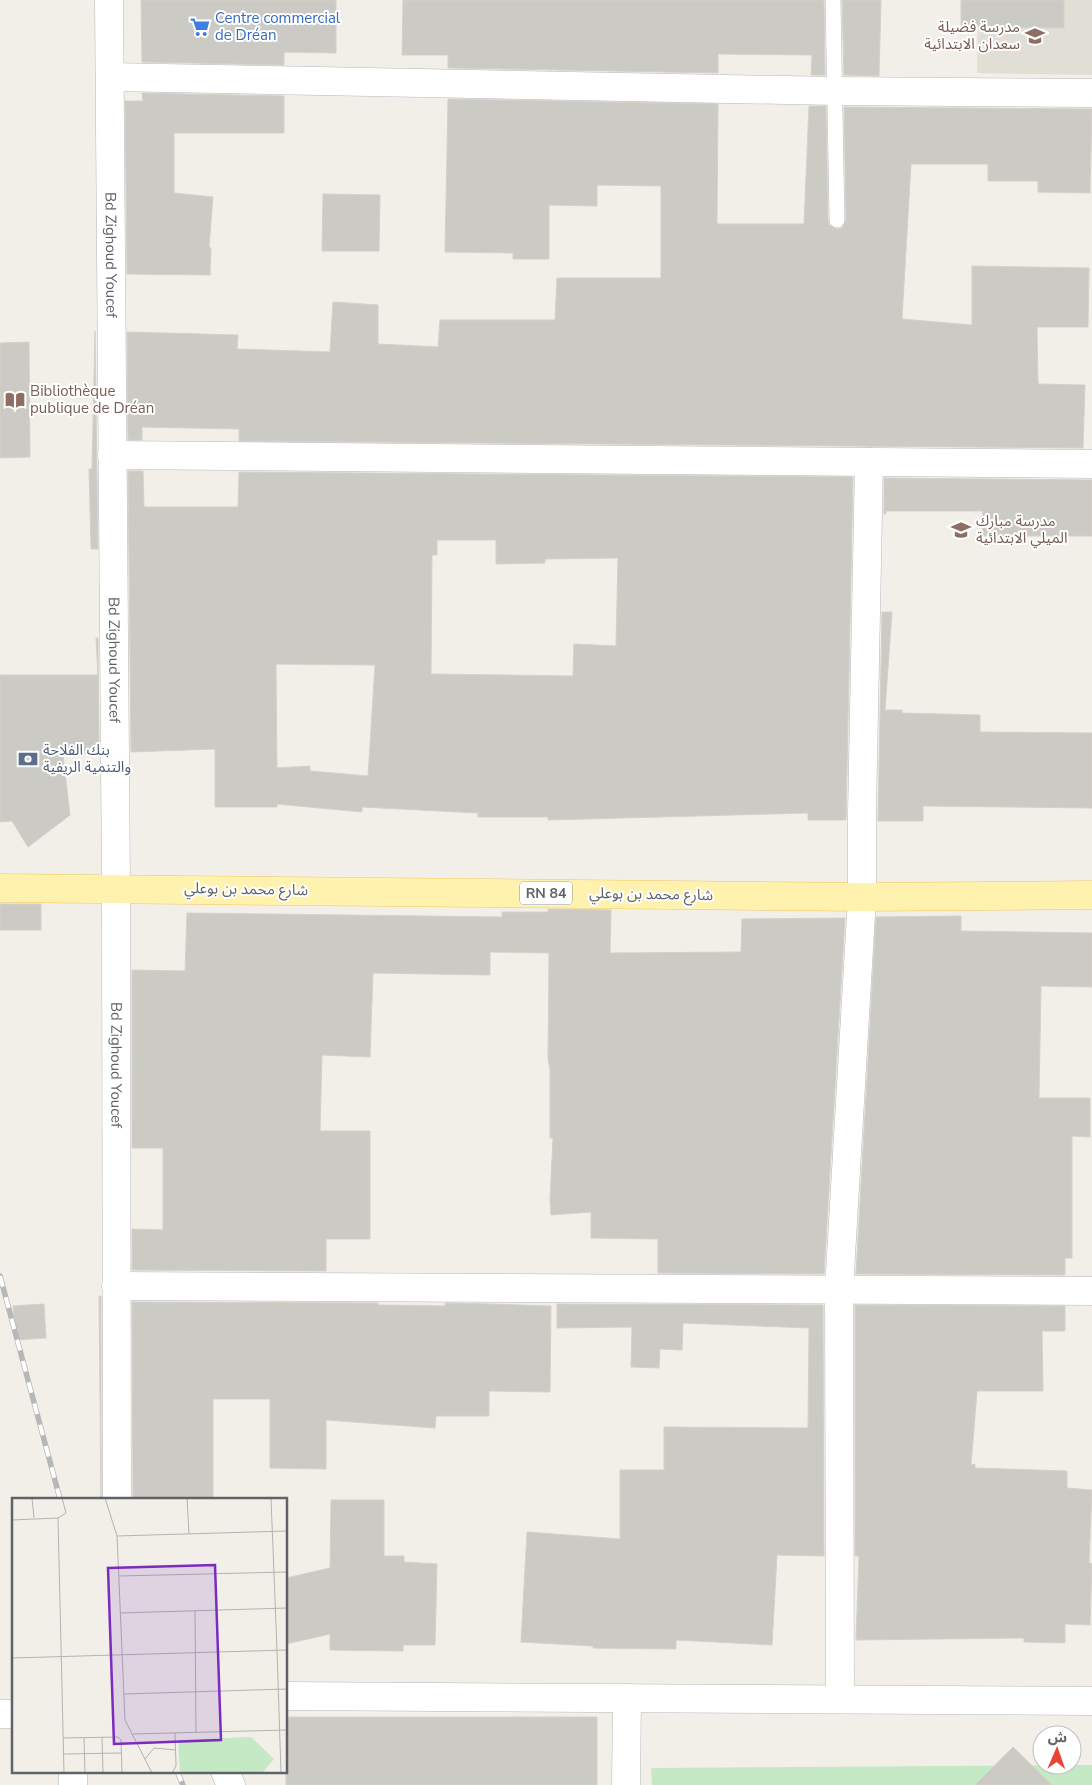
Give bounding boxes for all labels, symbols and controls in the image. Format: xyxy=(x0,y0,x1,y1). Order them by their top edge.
place label: Centre commercial de Dréan xyxy=(215,8,341,45)
supermarket icon: Centre commercial de Dréan xyxy=(189,16,211,38)
place label: مدرسة فضيلة سعدان الابتدائية xyxy=(924,17,1020,54)
school or university icon: مدرسة فضيلة سعدان الابتدائية xyxy=(1024,25,1046,47)
street label: Bd Zighoud Youcef xyxy=(101,192,122,319)
place label: Bibliothèque publique de Dréan xyxy=(30,381,154,418)
library icon: Bibliothèque publique de Dréan xyxy=(4,389,26,411)
place label: مدرسة مبارك الميلي الابتدائية xyxy=(976,511,1068,549)
school or university icon: مدرسة مبارك الميلي الابتدائية xyxy=(950,519,972,541)
street label: Bd Zighoud Youcef xyxy=(104,597,125,724)
place label: بنك الفلاحة والتنمية الريفية xyxy=(43,740,131,777)
bank icon: بنك الفلاحة والتنمية الريفية xyxy=(17,748,39,770)
street label: شارع محمد بن بوعلي xyxy=(184,878,308,902)
road number: RN 84 xyxy=(520,881,572,904)
street label: شارع محمد بن بوعلي xyxy=(589,883,713,907)
street label: Bd Zighoud Youcef xyxy=(106,1002,126,1129)
inset map xyxy=(12,1498,288,1772)
north arrow xyxy=(1032,1725,1082,1775)
text: ش xyxy=(1048,1728,1067,1747)

